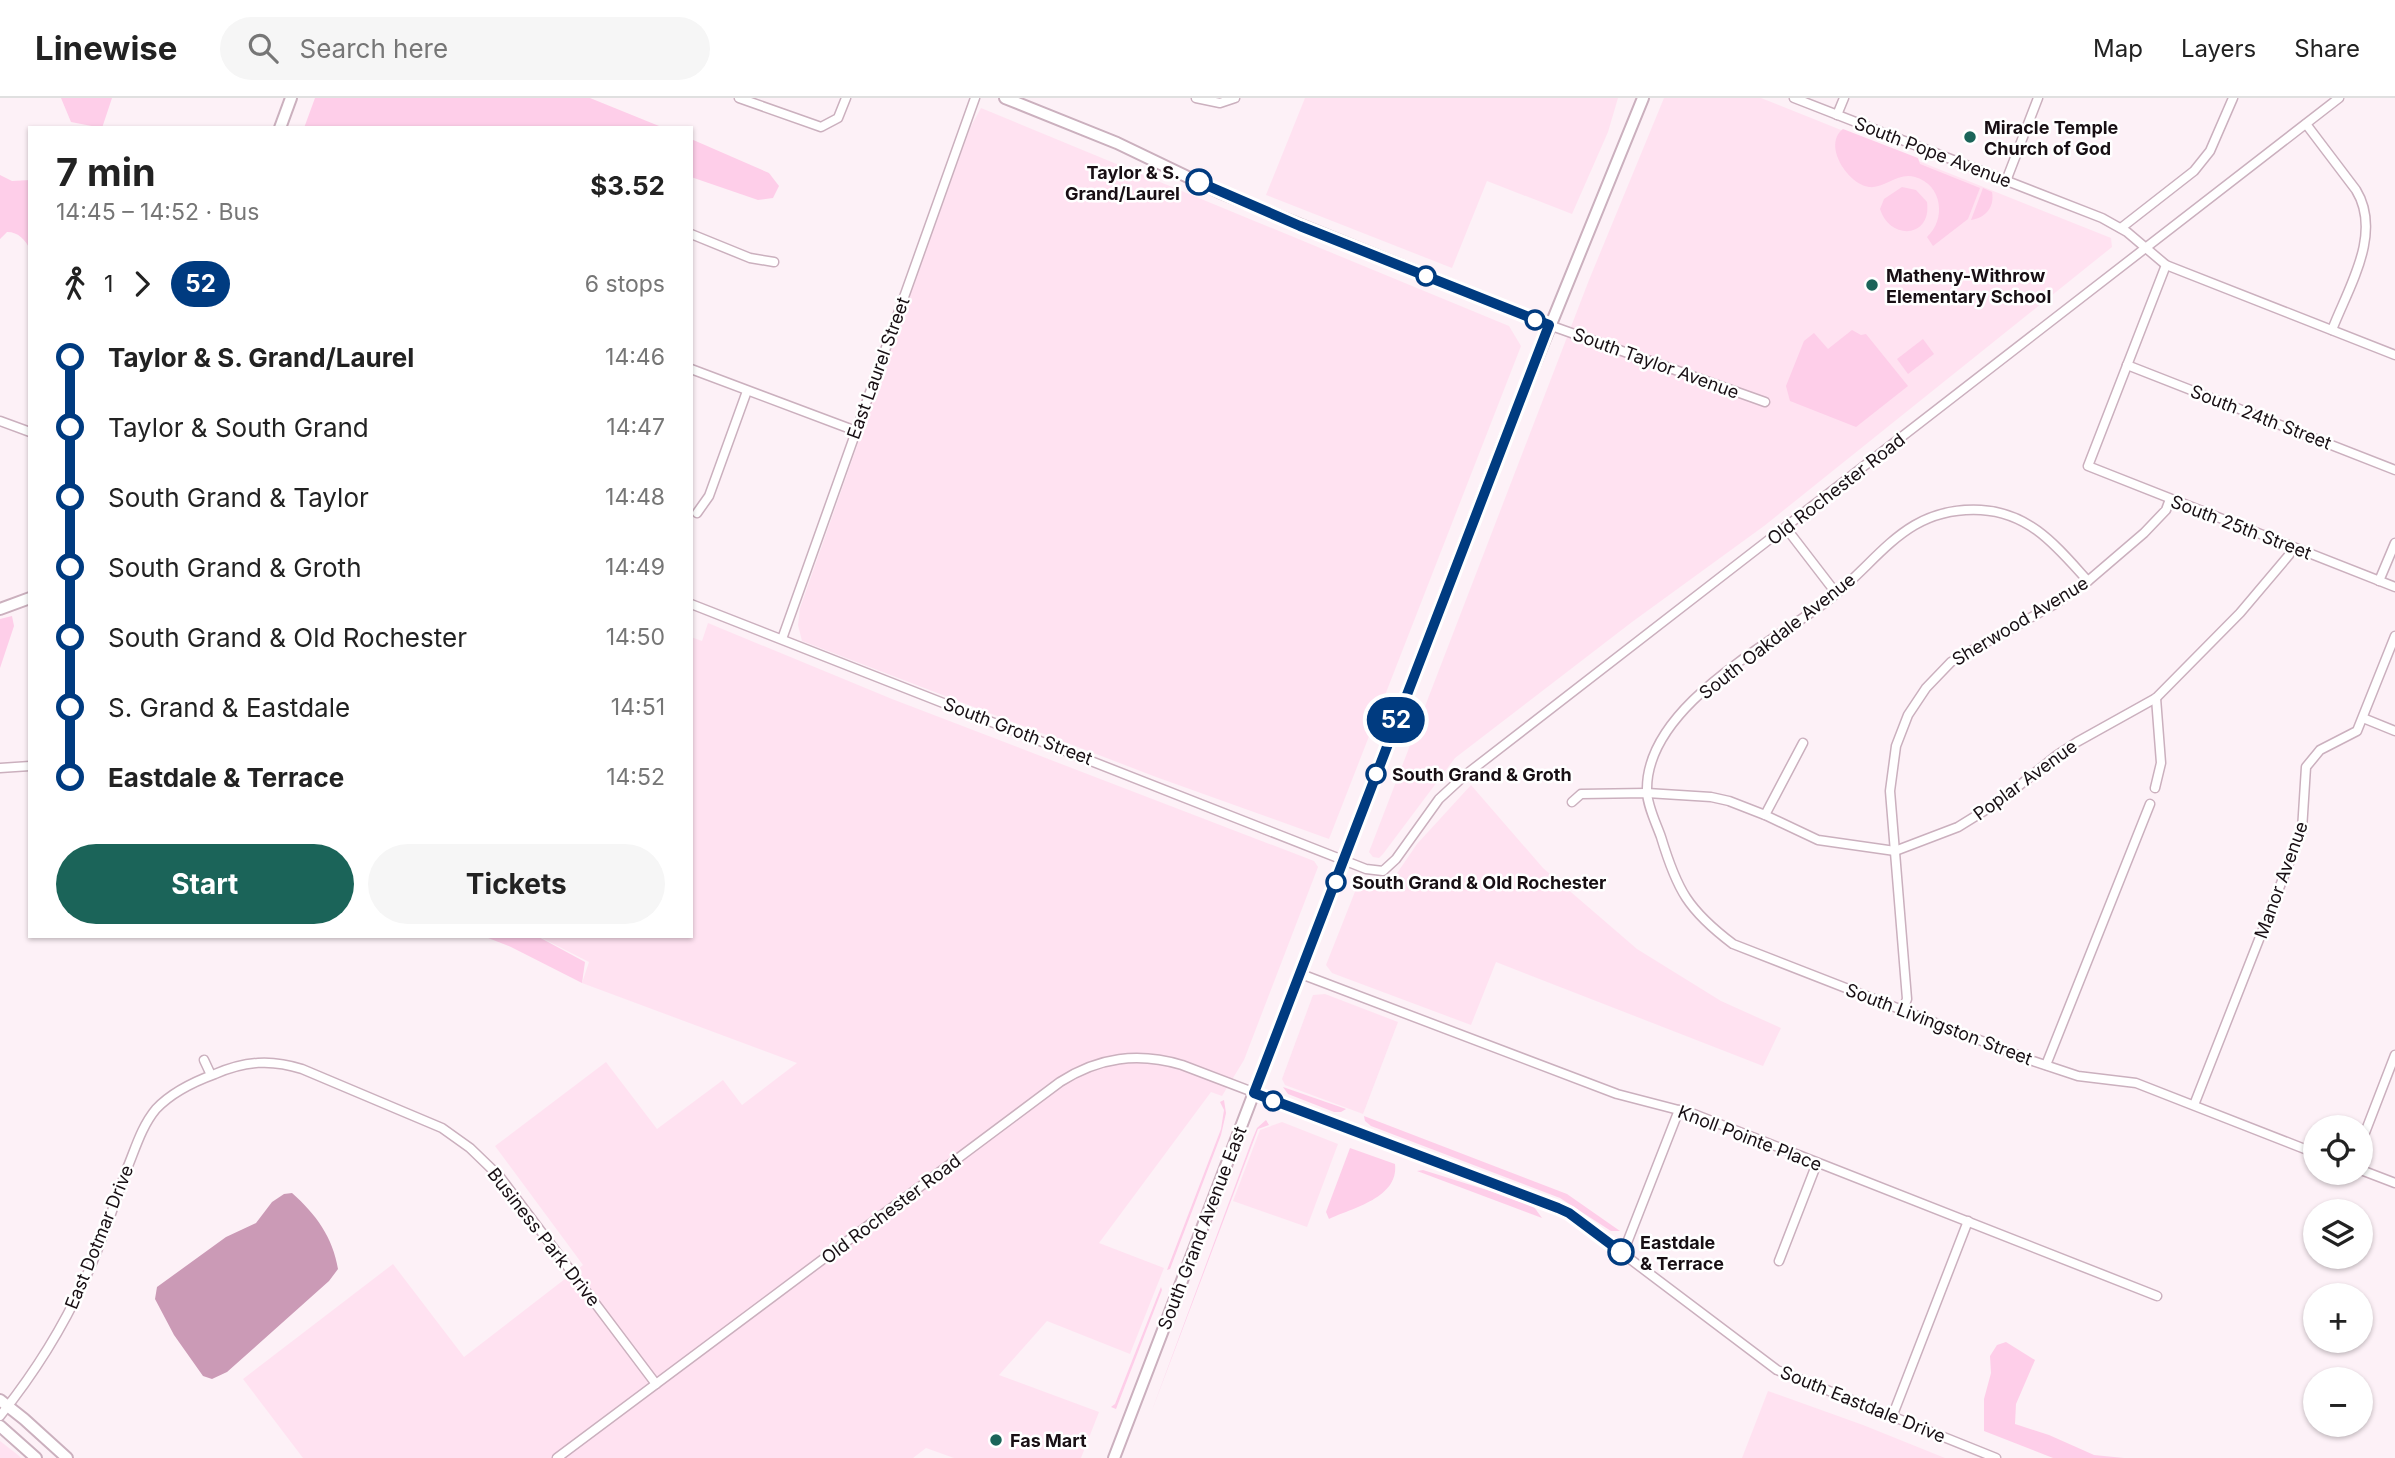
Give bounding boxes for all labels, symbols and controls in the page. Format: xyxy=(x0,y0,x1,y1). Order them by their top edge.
search box xyxy=(220,17,710,80)
text: Linewise xyxy=(35,28,178,68)
icon: search xyxy=(244,29,282,67)
text: Search here xyxy=(300,33,448,64)
text: Map xyxy=(2093,34,2143,63)
text: Layers xyxy=(2181,34,2256,63)
text: Share xyxy=(2294,34,2360,63)
street label: South Pope Avenue xyxy=(1851,112,2015,192)
place label: Miracle Temple Church of God xyxy=(1984,117,2119,159)
marker: Miracle Temple Church of God xyxy=(1962,129,1978,145)
text: 7 min xyxy=(56,149,156,195)
place label: Taylor & S. Grand/Laurel xyxy=(1065,162,1180,204)
marker: Taylor & S. Grand/Laurel xyxy=(1186,169,1212,195)
text: $3.52 xyxy=(590,170,665,201)
text: 14:45 – 14:52 · Bus xyxy=(56,198,259,226)
icon: walk xyxy=(56,265,94,303)
icon: forward xyxy=(123,265,161,303)
place label: Matheny-Withrow Elementary School xyxy=(1886,265,2051,307)
unlabelled marker xyxy=(1416,266,1436,286)
text: 52 xyxy=(185,269,216,298)
text: 1 xyxy=(104,270,113,298)
text: 6 stops xyxy=(585,270,665,298)
marker: Matheny-Withrow Elementary School xyxy=(1864,277,1880,293)
street label: East Laurel Street xyxy=(843,294,913,442)
unlabelled marker xyxy=(1525,310,1545,330)
street label: South Taylor Avenue xyxy=(1570,323,1742,403)
text: Taylor & S. Grand/Laurel xyxy=(108,342,414,373)
text: 14:46 xyxy=(605,343,665,371)
street label: South 24th Street xyxy=(2188,380,2335,454)
text: Taylor & South Grand xyxy=(108,412,369,443)
text: 14:47 xyxy=(606,413,665,441)
street label: Old Rochester Road xyxy=(1763,429,1909,549)
text: South Grand & Taylor xyxy=(108,482,369,513)
text: 14:48 xyxy=(605,483,665,511)
street label: South 25th Street xyxy=(2168,491,2314,564)
text: South Grand & Groth xyxy=(108,552,362,583)
text: 14:49 xyxy=(605,553,665,581)
street label: South Oakdale Avenue xyxy=(1695,569,1859,703)
street label: Sherwood Avenue xyxy=(1948,572,2092,670)
text: South Grand & Old Rochester xyxy=(108,622,467,653)
text: 14:50 xyxy=(606,623,665,651)
text: S. Grand & Eastdale xyxy=(108,692,350,723)
text: 14:51 xyxy=(611,693,665,721)
street label: South Groth Street xyxy=(941,693,1095,769)
line badge: 52 xyxy=(1364,697,1428,743)
text: 52 xyxy=(1381,705,1411,734)
street label: Poplar Avenue xyxy=(1969,735,2081,825)
text: Eastdale & Terrace xyxy=(108,762,344,793)
text: 14:52 xyxy=(606,763,665,791)
marker: South Grand & Groth xyxy=(1366,764,1386,784)
place label: South Grand & Groth xyxy=(1392,764,1572,785)
street label: Manor Avenue xyxy=(2250,819,2312,941)
button: Start xyxy=(56,844,354,924)
button: Tickets xyxy=(368,844,665,924)
marker: South Grand & Old Rochester xyxy=(1326,872,1346,892)
place label: South Grand & Old Rochester xyxy=(1352,872,1606,893)
street label: South Livingston Street xyxy=(1843,979,2035,1069)
unlabelled marker xyxy=(1263,1091,1283,1111)
street label: Knoll Pointe Place xyxy=(1675,1101,1825,1175)
map controls xyxy=(2303,1115,2373,1437)
button: locate xyxy=(2303,1115,2373,1185)
street label: South Grand Avenue East xyxy=(1153,1123,1251,1333)
street label: Old Rochester Road xyxy=(817,1150,965,1268)
street label: East Dotmar Drive xyxy=(61,1162,137,1312)
street label: Business Park Drive xyxy=(483,1164,605,1310)
button: layers xyxy=(2303,1199,2373,1269)
place label: Eastdale & Terrace xyxy=(1640,1232,1724,1274)
marker: Eastdale & Terrace xyxy=(1608,1239,1634,1265)
button: + xyxy=(2303,1283,2373,1353)
street label: South Eastdale Drive xyxy=(1777,1361,1949,1447)
button: − xyxy=(2303,1367,2373,1437)
place label: Fas Mart xyxy=(1010,1430,1087,1451)
marker: Fas Mart xyxy=(988,1432,1004,1448)

